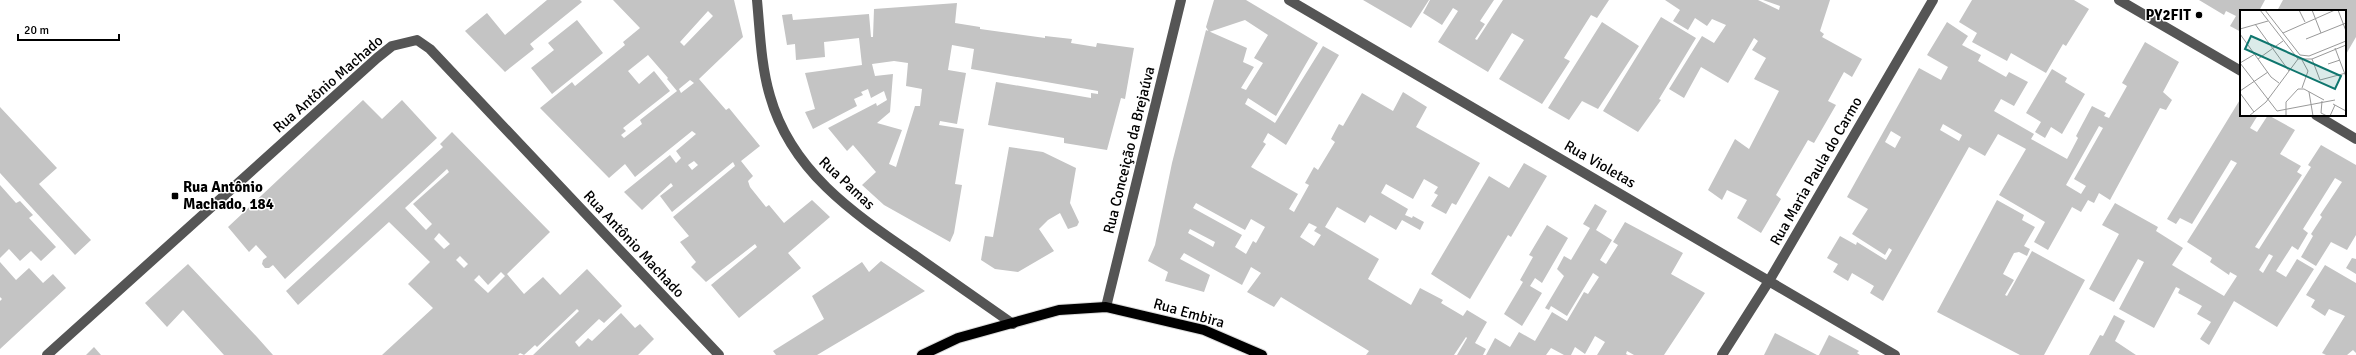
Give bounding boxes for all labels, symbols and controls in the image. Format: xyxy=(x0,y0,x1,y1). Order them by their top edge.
place label: PY2FIT xyxy=(2146,6,2191,24)
marker: PY2FIT xyxy=(2194,10,2204,20)
inset map xyxy=(2240,10,2346,116)
scale bar xyxy=(18,16,119,42)
text: 20 m xyxy=(24,23,49,38)
street label: Rua Antônio Machado xyxy=(269,31,387,137)
street label: Rua Conceição da Brejaúva xyxy=(1099,64,1159,236)
street label: Rua Maria Paula do Carmo xyxy=(1766,93,1866,248)
street label: Rua Violetas xyxy=(1561,136,1639,192)
street label: Rua Pamas xyxy=(815,153,879,214)
place label: Rua Antônio Machado, 184 xyxy=(183,178,274,213)
street label: Rua Antônio Machado xyxy=(580,187,688,301)
marker: Rua Antônio Machado, 184 xyxy=(170,191,180,201)
street label: Rua Embira xyxy=(1151,294,1227,332)

